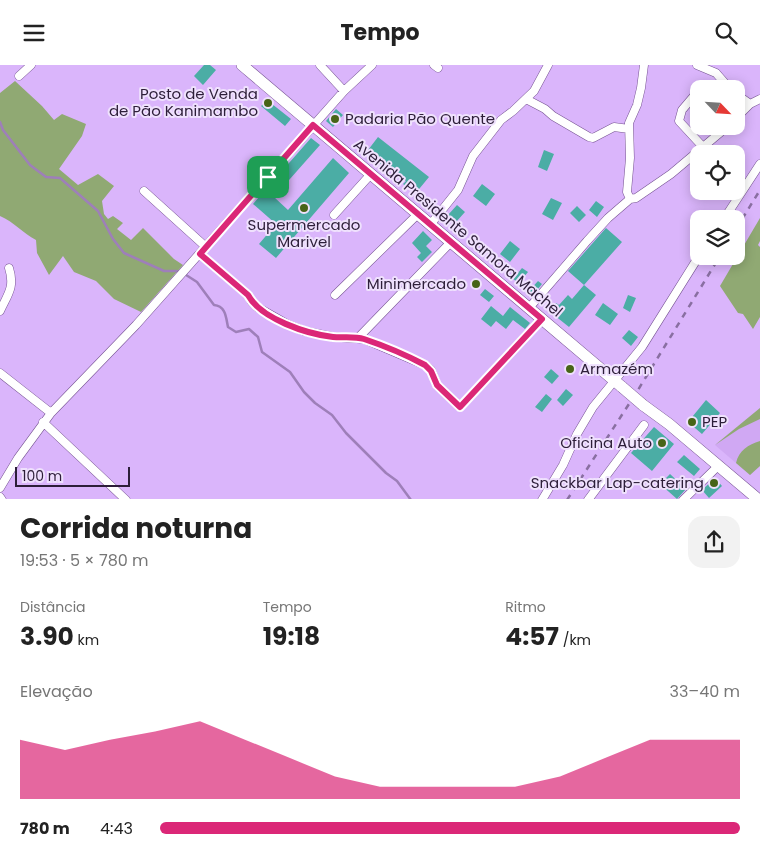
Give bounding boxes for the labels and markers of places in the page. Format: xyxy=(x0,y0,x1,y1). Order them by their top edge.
place label: Posto de Venda de Pão Kanimambo xyxy=(109,83,258,121)
marker: Posto de Venda de Pão Kanimambo xyxy=(262,97,274,109)
place label: Padaria Pão Quente xyxy=(345,108,495,129)
marker: Padaria Pão Quente xyxy=(329,113,341,125)
pin xyxy=(247,156,289,198)
marker: Supermercado Marivel xyxy=(298,202,310,214)
place label: Supermercado Marivel xyxy=(248,214,360,252)
place label: Minimercado xyxy=(367,273,466,294)
marker: Minimercado xyxy=(470,278,482,290)
place label: Armazém xyxy=(580,358,653,379)
marker: Armazém xyxy=(564,363,576,375)
place label: PEP xyxy=(702,411,727,432)
marker: PEP xyxy=(686,416,698,428)
place label: Oficina Auto xyxy=(560,432,652,453)
marker: Oficina Auto xyxy=(656,437,668,449)
place label: Snackbar Lap-catering xyxy=(531,472,704,493)
marker: Snackbar Lap-catering xyxy=(708,477,720,489)

